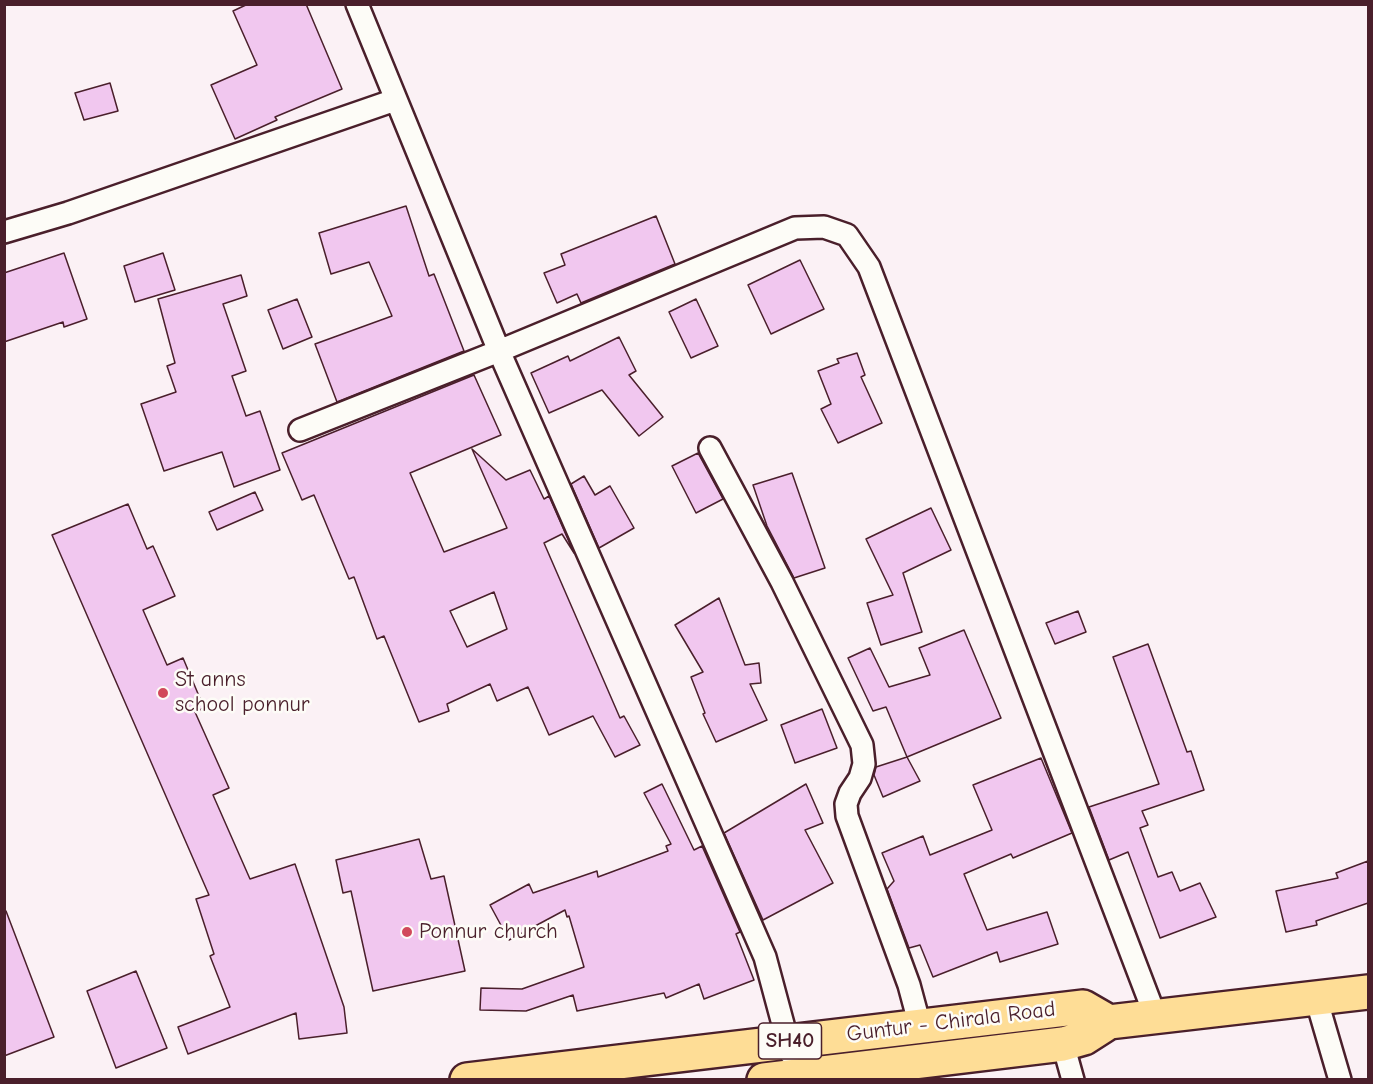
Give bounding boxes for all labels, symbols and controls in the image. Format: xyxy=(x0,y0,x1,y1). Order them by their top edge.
place label: St anns school ponnur xyxy=(175,667,310,718)
marker: St anns school ponnur xyxy=(156,686,170,700)
place label: Ponnur church xyxy=(419,919,558,945)
marker: Ponnur church xyxy=(400,925,414,939)
street label: Guntur - Chirala Road xyxy=(845,996,1057,1048)
road number: SH40 xyxy=(758,1023,822,1059)

